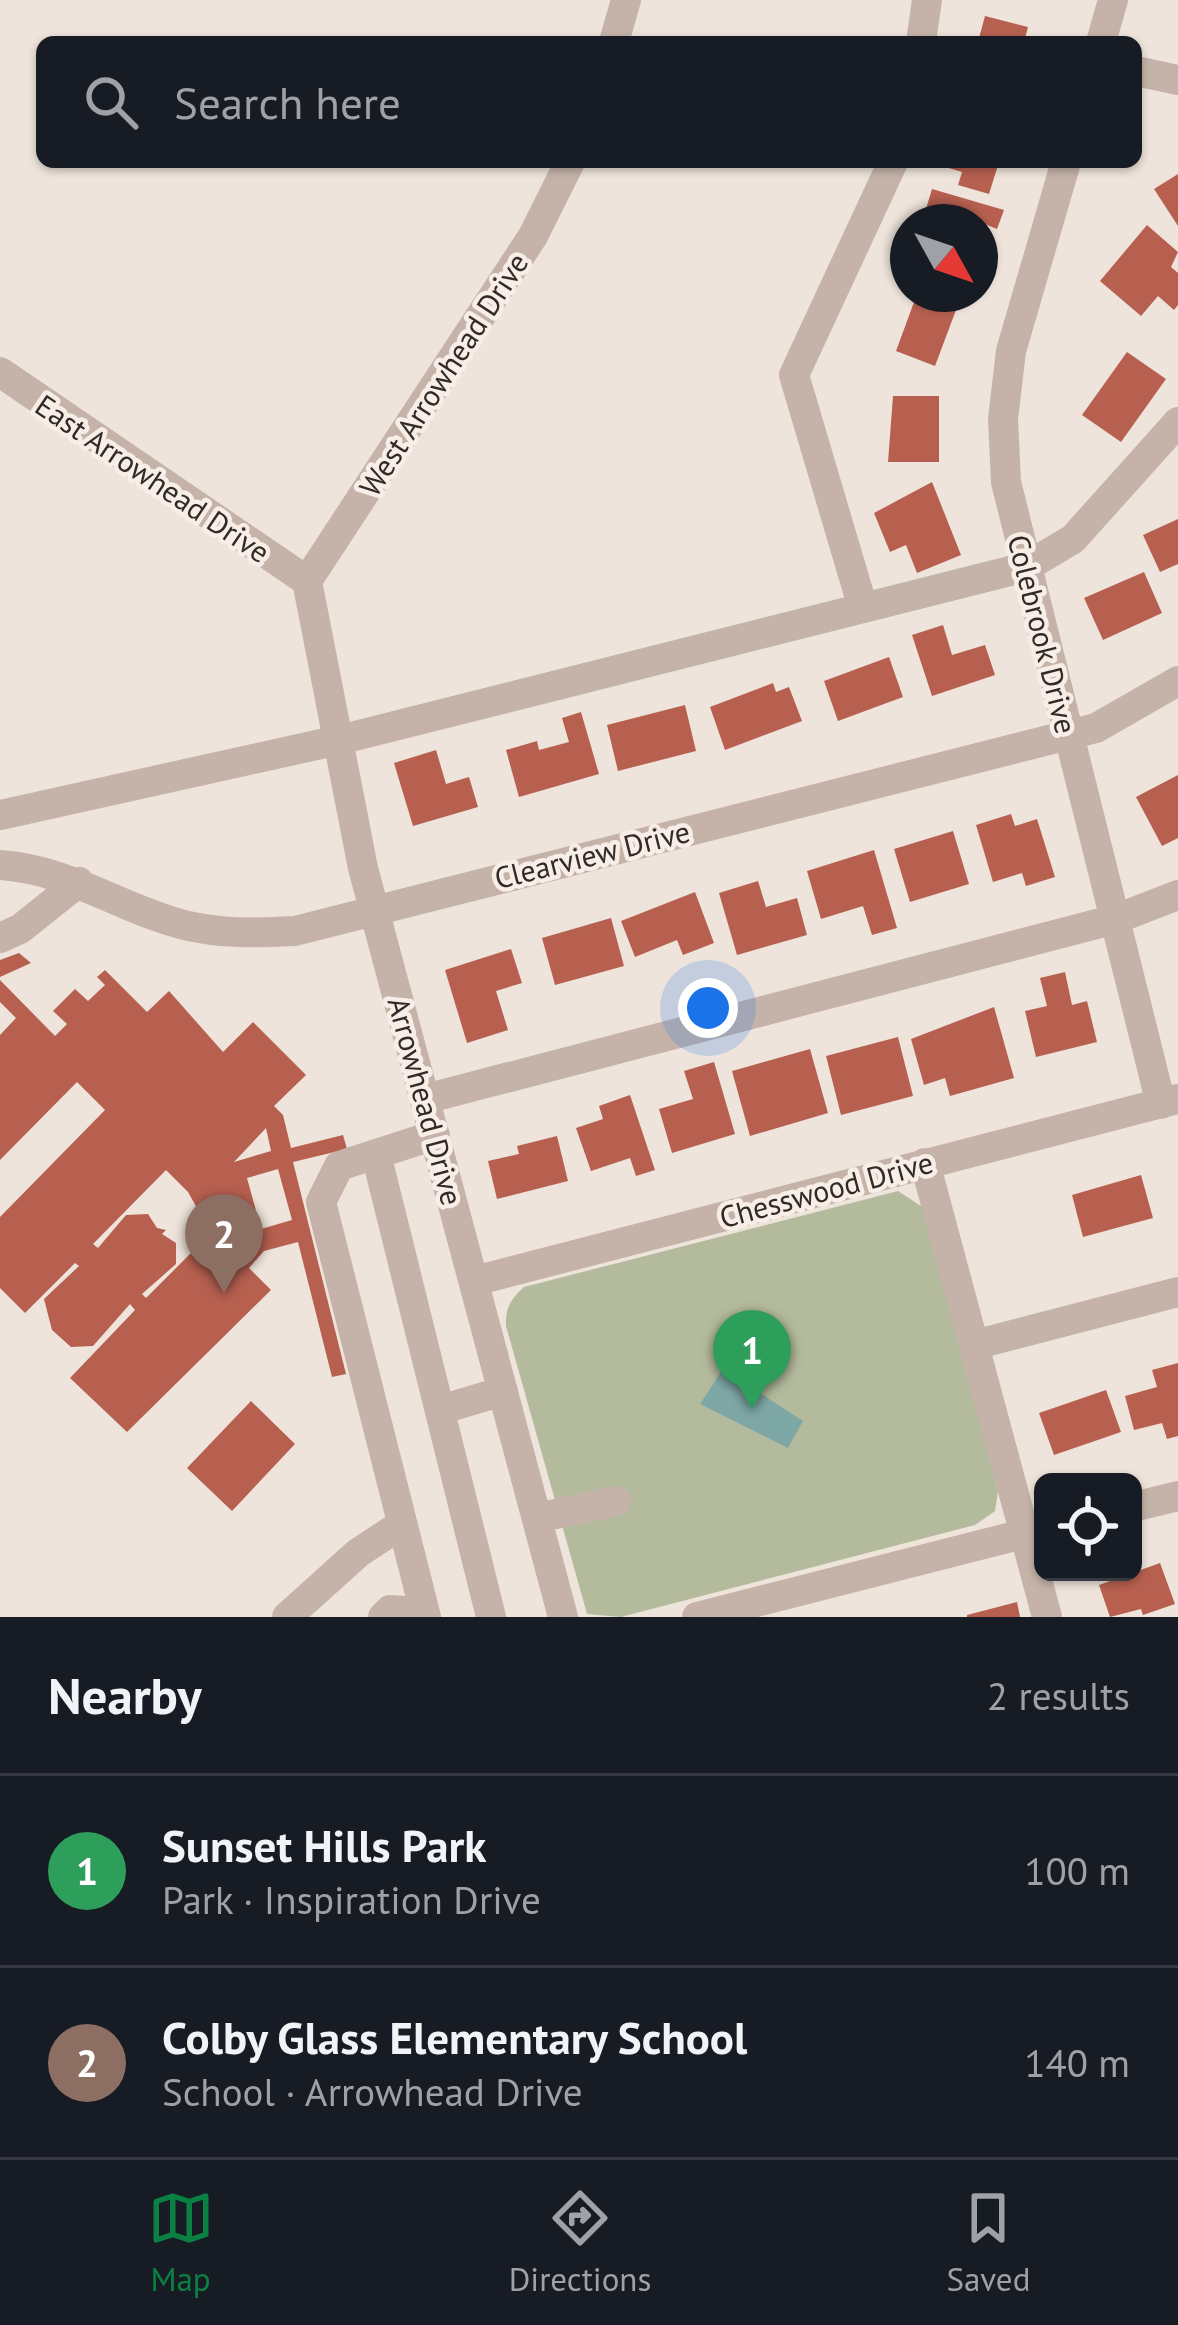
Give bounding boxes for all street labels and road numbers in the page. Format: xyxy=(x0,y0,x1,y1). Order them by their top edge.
street label: West Arrowhead Drive xyxy=(350,245,536,503)
street label: East Arrowhead Drive xyxy=(28,385,278,571)
street label: Colebrook Drive xyxy=(999,531,1087,737)
street label: Clearview Drive xyxy=(490,811,694,897)
street label: Arrowhead Drive xyxy=(380,993,472,1209)
street label: Chesswood Drive xyxy=(715,1142,937,1236)

